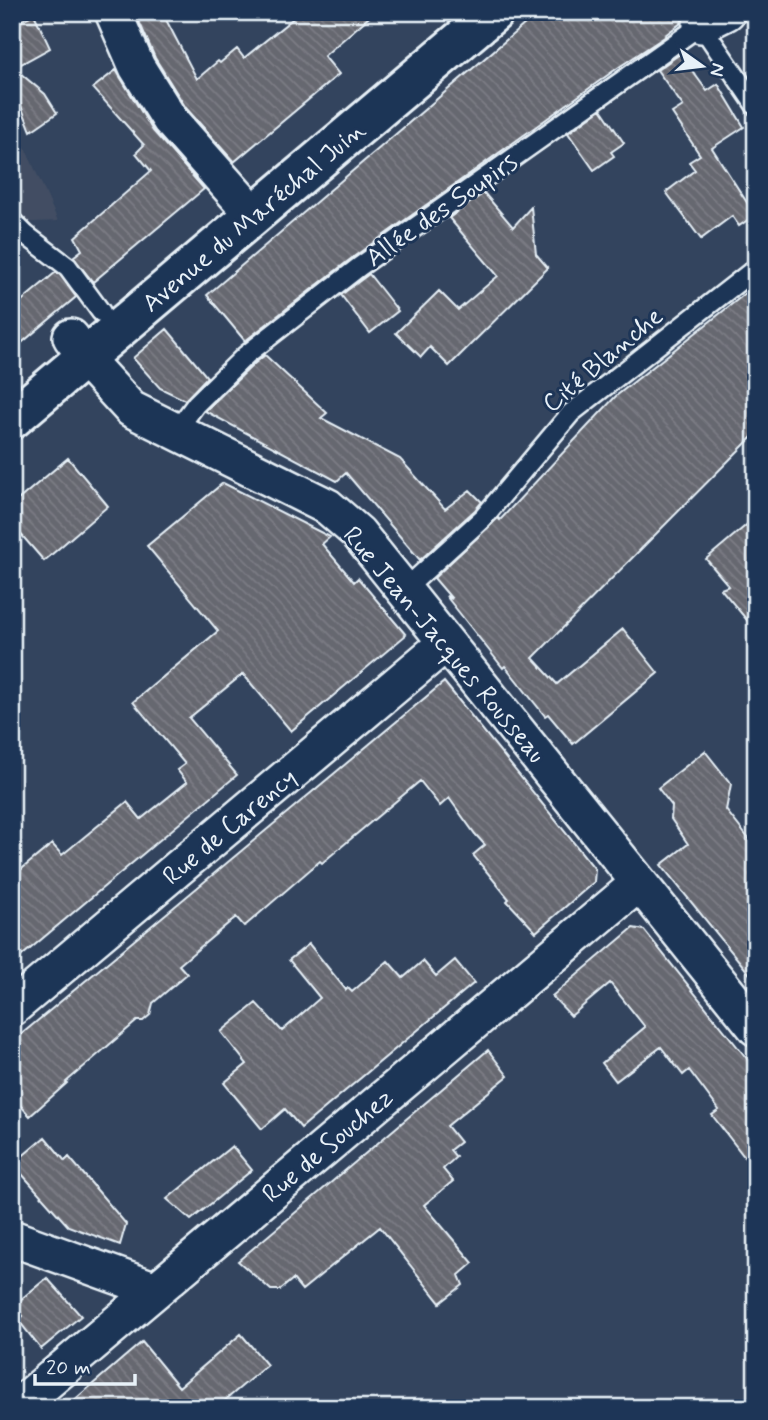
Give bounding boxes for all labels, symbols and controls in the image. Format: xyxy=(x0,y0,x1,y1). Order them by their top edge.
north arrow xyxy=(666,32,736,102)
text: N xyxy=(703,61,731,79)
street label: Avenue du Maréchal Juin xyxy=(136,114,373,321)
street label: Allée des Soupirs xyxy=(360,146,525,276)
street label: Cité Blanche xyxy=(536,300,671,421)
street label: Rue Jean-Jacques Rousseau xyxy=(334,520,553,771)
street label: Rue de Carency xyxy=(156,761,305,894)
street label: Rue de Souchez xyxy=(256,1082,401,1211)
scale bar xyxy=(35,1343,135,1387)
text: 20 m xyxy=(46,1354,91,1382)

